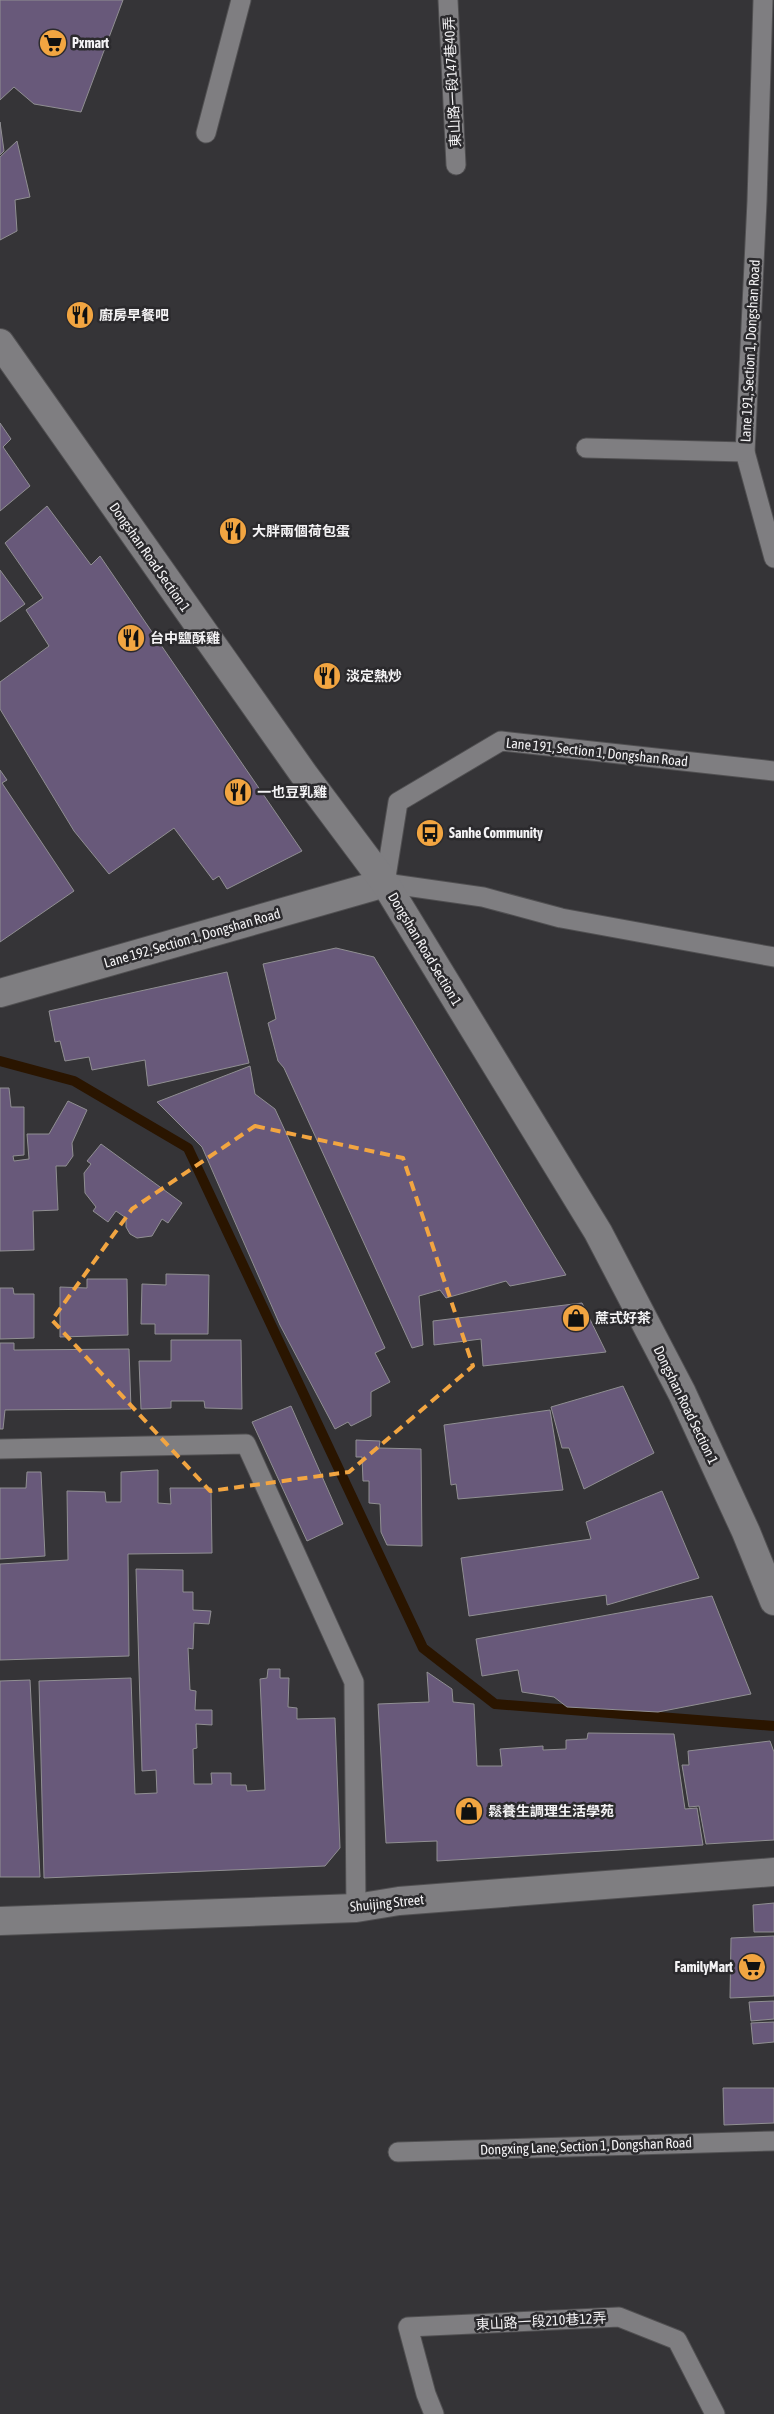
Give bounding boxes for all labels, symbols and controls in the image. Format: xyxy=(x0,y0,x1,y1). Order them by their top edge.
street label: 東山路一段147巷40弄 xyxy=(441,16,463,148)
supermarket icon: Pxmart xyxy=(38,28,68,58)
place label: Pxmart xyxy=(72,35,109,51)
street label: Lane 191, Section 1, Dongshan Road xyxy=(737,259,763,443)
restaurant icon: 廚房早餐吧 xyxy=(65,300,95,330)
place label: 廚房早餐吧 xyxy=(99,307,169,323)
street label: Dongshan Road Section 1 xyxy=(106,499,194,615)
restaurant icon: 大胖兩個荷包蛋 xyxy=(218,516,248,546)
place label: 大胖兩個荷包蛋 xyxy=(252,523,350,539)
restaurant icon: 台中鹽酥雞 xyxy=(116,623,146,653)
place label: 台中鹽酥雞 xyxy=(150,630,220,646)
restaurant icon: 淡定熱炒 xyxy=(312,661,342,691)
place label: 淡定熱炒 xyxy=(346,668,402,684)
street label: Lane 191, Section 1, Dongshan Road xyxy=(505,734,689,770)
restaurant icon: 一也豆乳雞 xyxy=(223,777,253,807)
place label: 一也豆乳雞 xyxy=(257,784,327,800)
bus stop icon: Sanhe Community xyxy=(415,818,445,848)
place label: Sanhe Community xyxy=(449,825,543,841)
street label: Dongshan Road Section 1 xyxy=(385,889,465,1009)
street label: Lane 192, Section 1, Dongshan Road xyxy=(102,905,282,971)
shop icon: 蔗式好茶 xyxy=(561,1303,591,1333)
place label: 蔗式好茶 xyxy=(595,1310,651,1326)
street label: Dongshan Road Section 1 xyxy=(650,1343,722,1467)
shop icon: 鬆養生調理生活學苑 xyxy=(454,1796,484,1826)
place label: 鬆養生調理生活學苑 xyxy=(488,1803,614,1819)
street label: Shuijing Street xyxy=(349,1891,425,1915)
supermarket icon: FamilyMart xyxy=(737,1952,767,1982)
place label: FamilyMart xyxy=(675,1959,733,1975)
street label: Dongxing Lane, Section 1, Dongshan Road xyxy=(480,2134,692,2158)
street label: 東山路一段210巷12弄 xyxy=(475,2310,607,2332)

